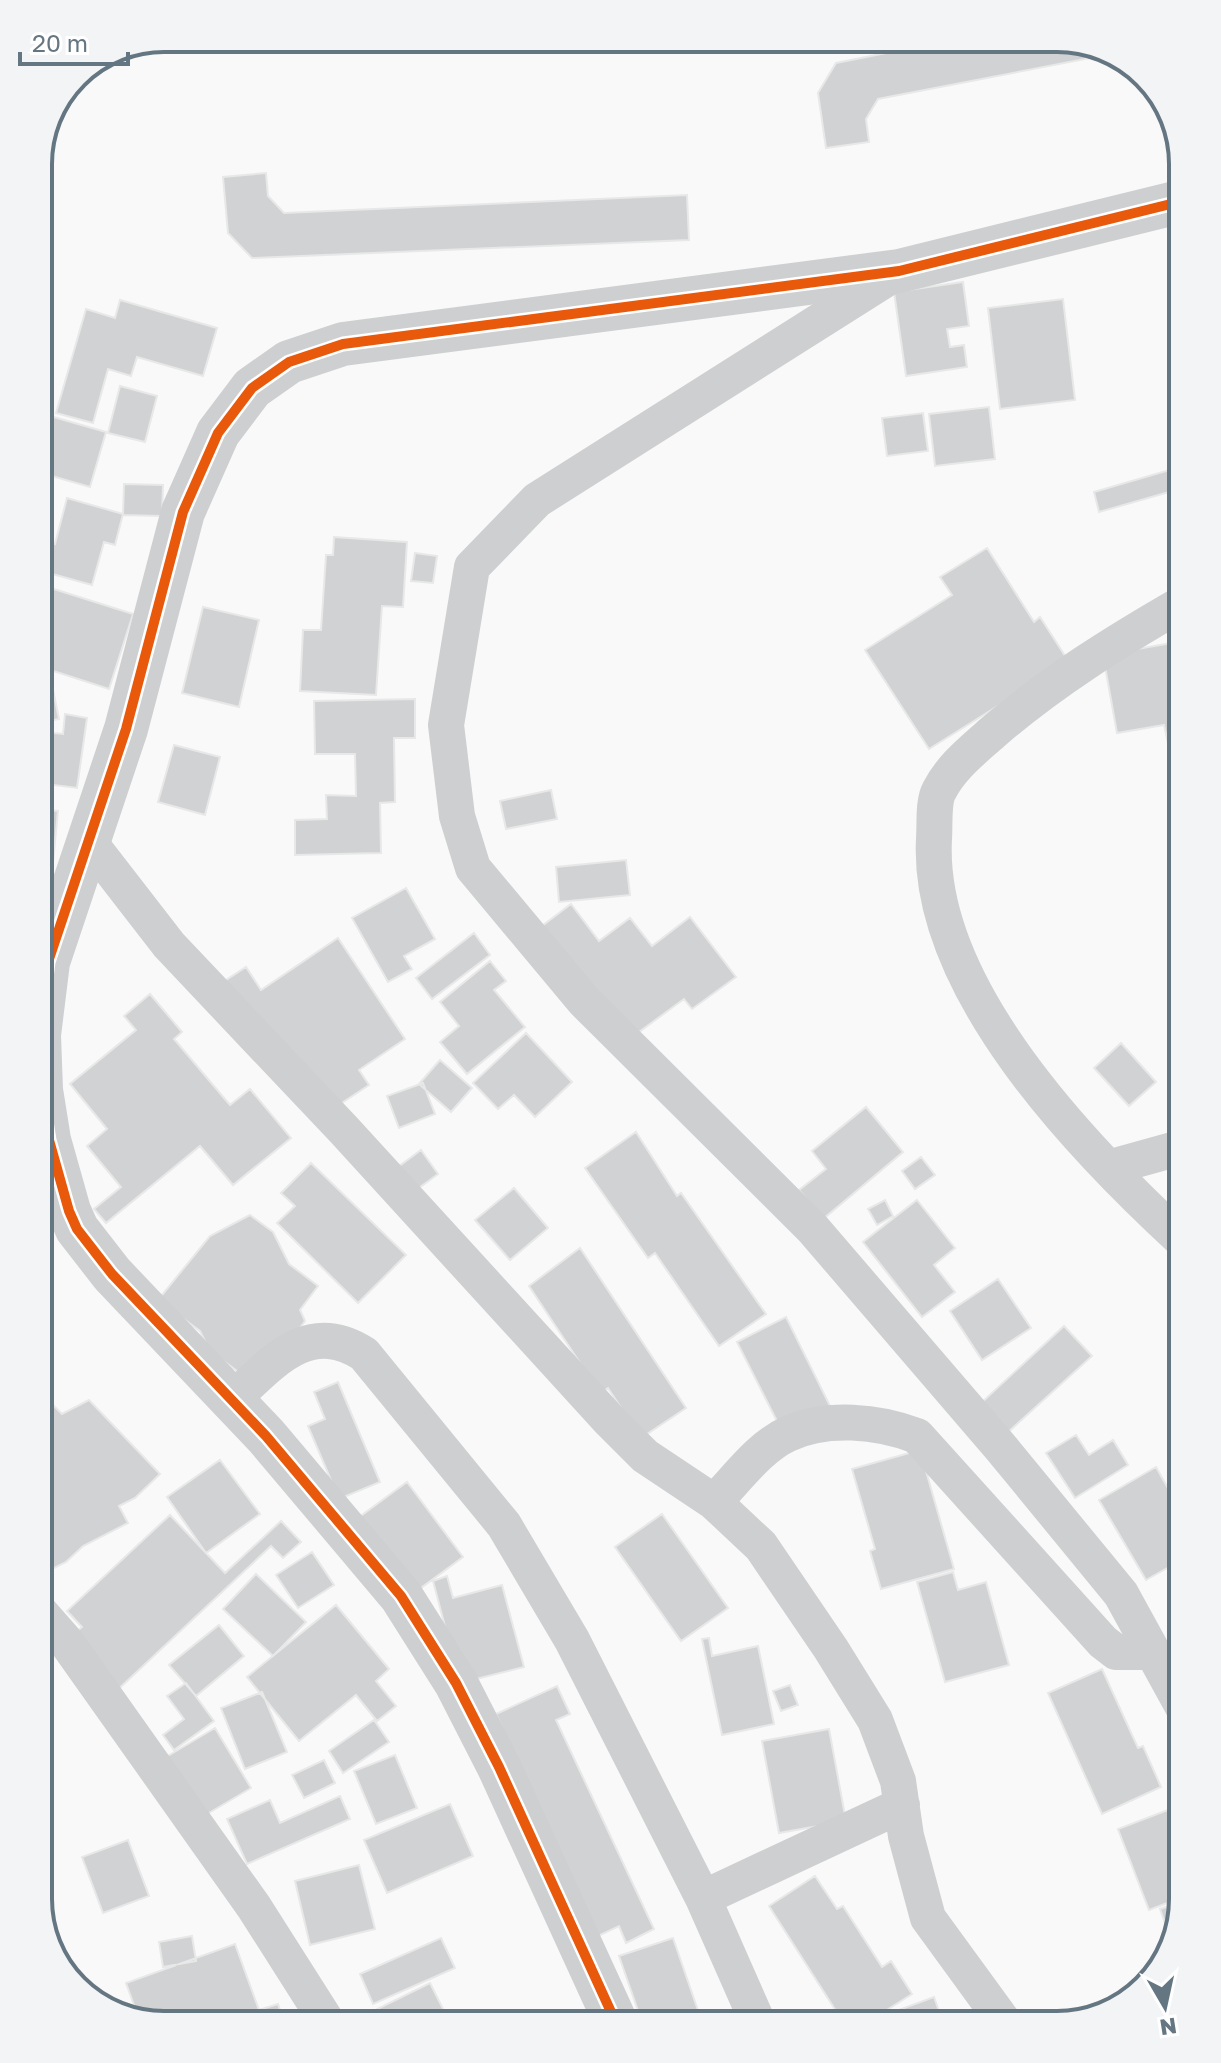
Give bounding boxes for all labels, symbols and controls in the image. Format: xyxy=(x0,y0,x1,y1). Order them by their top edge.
scale bar xyxy=(20,16,128,66)
text: 20 m xyxy=(32,28,88,57)
north arrow xyxy=(1125,1967,1205,2047)
text: N xyxy=(1158,2013,1179,2042)

